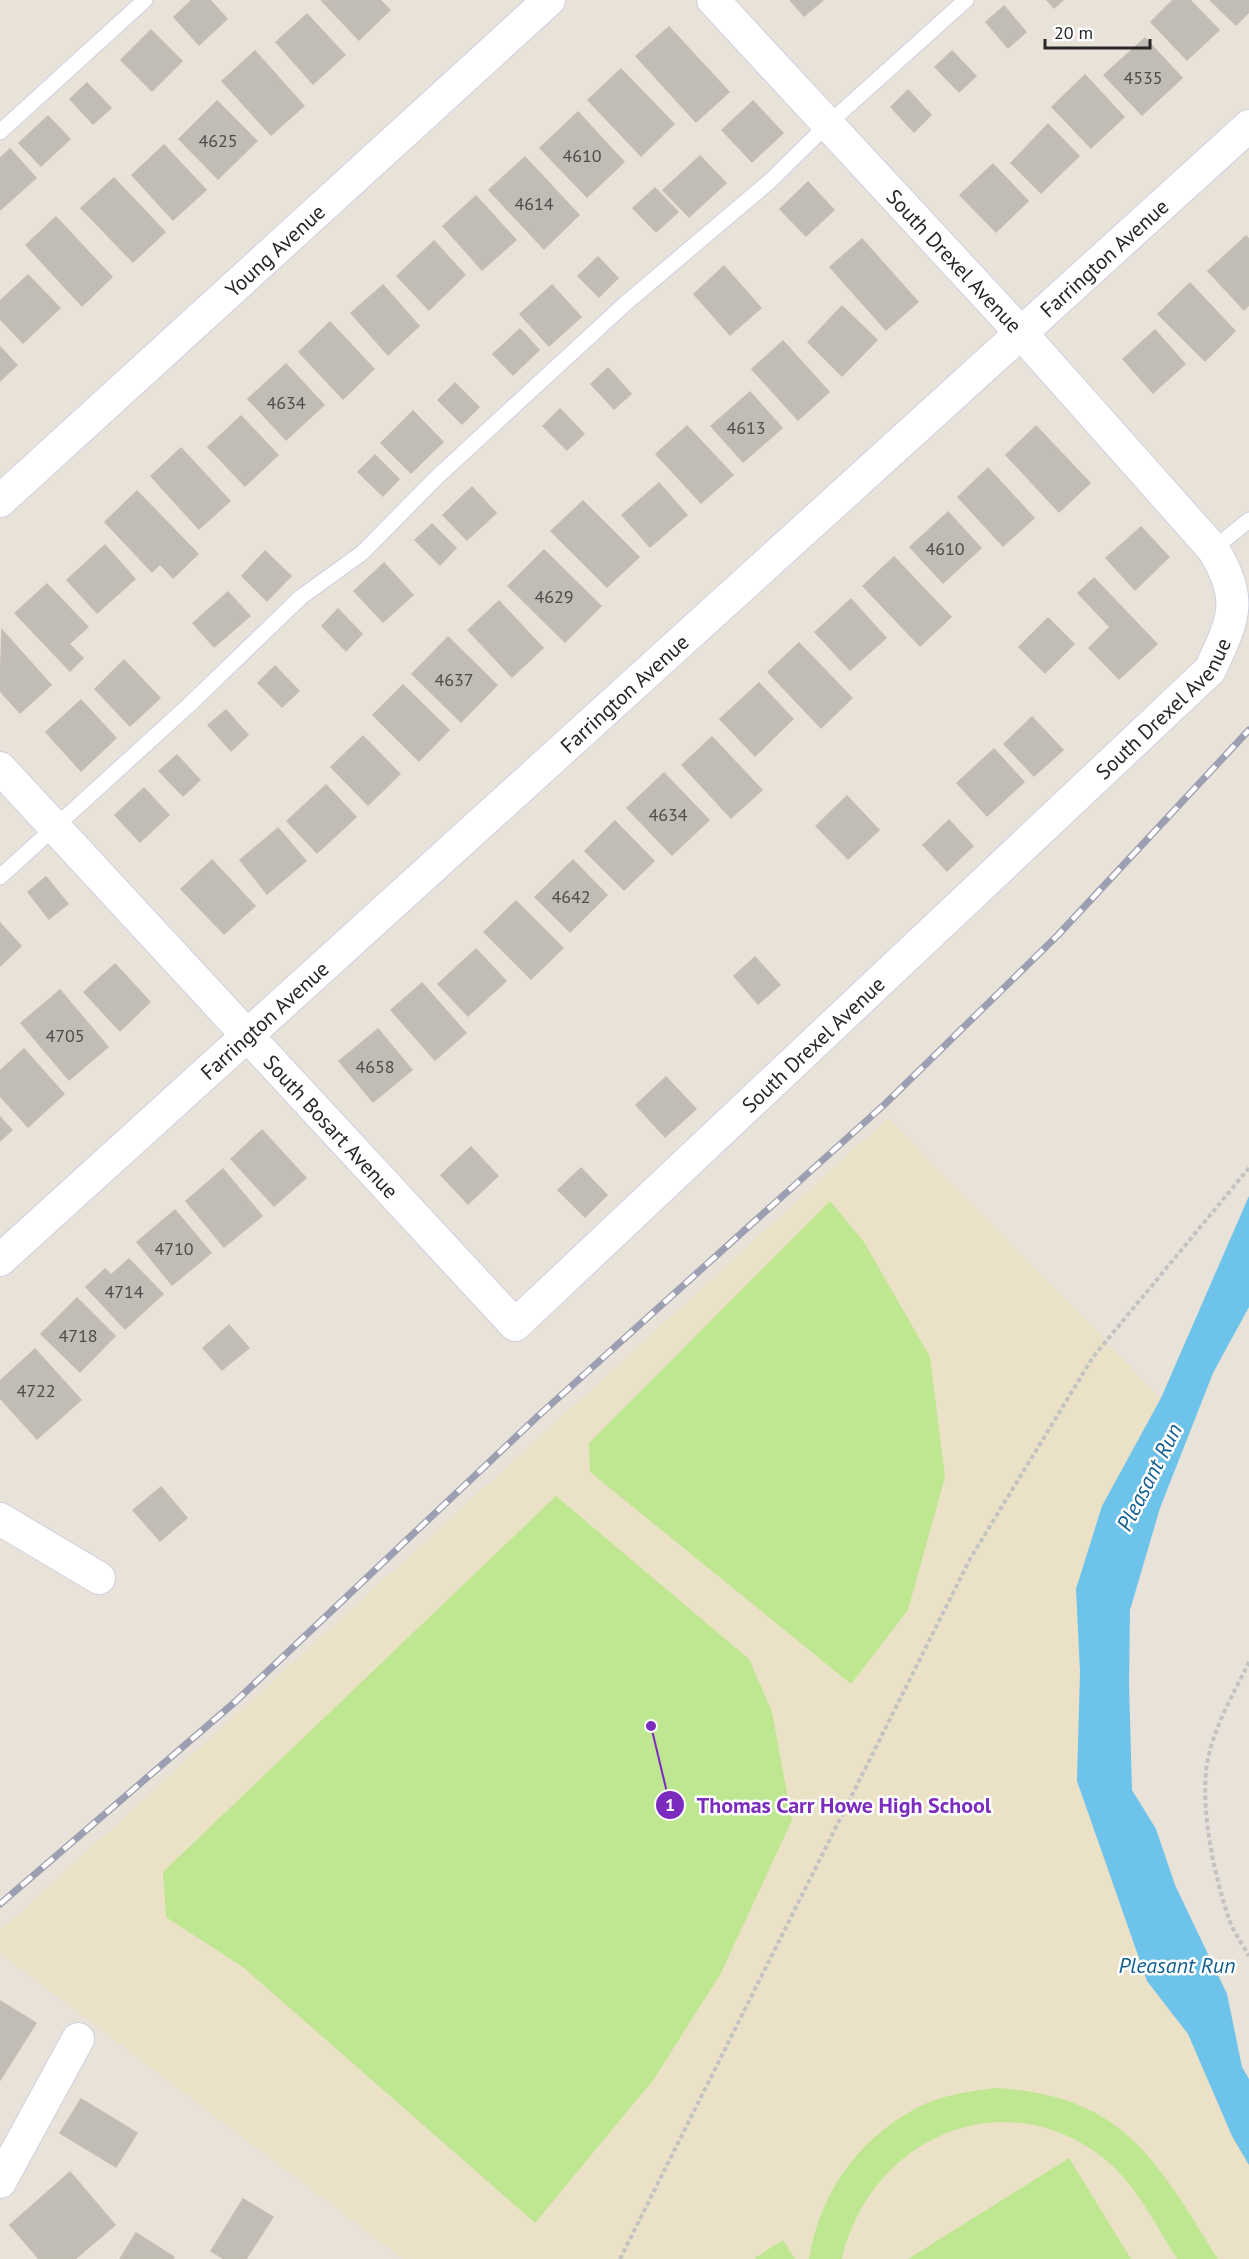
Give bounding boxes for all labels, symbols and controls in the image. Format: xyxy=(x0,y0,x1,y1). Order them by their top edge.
scale bar xyxy=(1045,12,1150,50)
text: 20 m xyxy=(1054,21,1093,44)
house number: 4535 xyxy=(1123,66,1163,89)
house number: 4625 xyxy=(198,129,238,152)
house number: 4610 xyxy=(562,144,602,167)
street label: South Drexel Avenue xyxy=(880,184,1028,338)
house number: 4614 xyxy=(514,192,554,215)
street label: Farrington Avenue xyxy=(1034,193,1174,323)
street label: Young Avenue xyxy=(219,198,330,303)
house number: 4634 xyxy=(266,391,306,414)
house number: 4613 xyxy=(726,416,766,439)
house number: 4610 xyxy=(925,537,965,560)
house number: 4629 xyxy=(534,585,574,608)
street label: Farrington Avenue xyxy=(554,628,694,759)
street label: South Drexel Avenue xyxy=(1089,634,1236,785)
house number: 4637 xyxy=(434,668,474,691)
house number: 4634 xyxy=(648,803,688,826)
house number: 4642 xyxy=(551,885,591,908)
street label: Farrington Avenue xyxy=(194,955,334,1085)
street label: South Drexel Avenue xyxy=(736,970,890,1118)
house number: 4705 xyxy=(45,1024,85,1047)
street label: South Bosart Avenue xyxy=(258,1049,404,1204)
house number: 4658 xyxy=(355,1055,395,1078)
house number: 4710 xyxy=(154,1237,194,1260)
house number: 4714 xyxy=(104,1280,144,1303)
house number: 4718 xyxy=(58,1324,98,1347)
house number: 4722 xyxy=(16,1379,56,1402)
water label: Pleasant Run xyxy=(1110,1419,1188,1535)
callout: Thomas Carr Howe High School xyxy=(655,1785,1003,1825)
text: Thomas Carr Howe High School xyxy=(697,1791,992,1819)
text: 1 xyxy=(665,1793,675,1816)
water label: Pleasant Run xyxy=(1119,1951,1236,1979)

